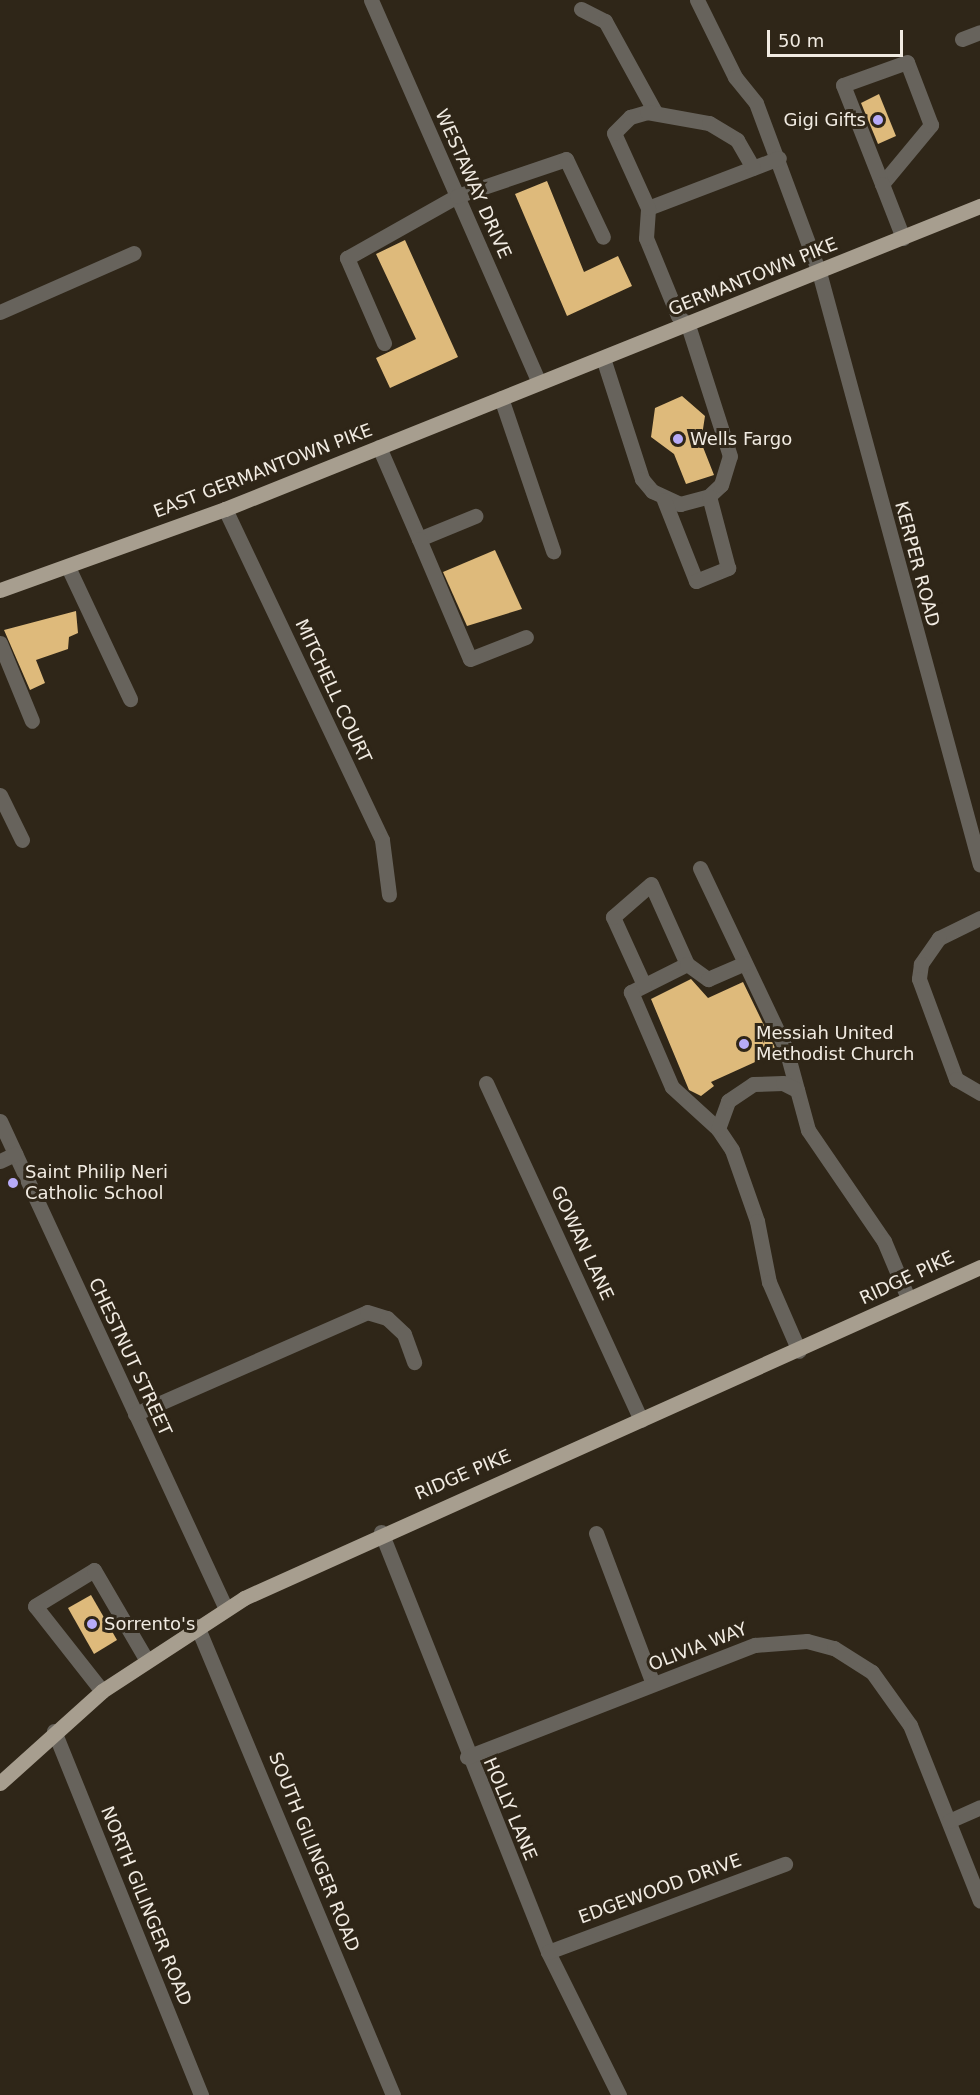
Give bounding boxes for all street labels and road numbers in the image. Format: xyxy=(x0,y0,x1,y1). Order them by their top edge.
street label: WESTAWAY DRIVE xyxy=(430,106,516,262)
street label: GERMANTOWN PIKE xyxy=(665,233,841,321)
street label: EAST GERMANTOWN PIKE xyxy=(151,419,375,523)
street label: KERPER ROAD xyxy=(890,499,944,629)
street label: MITCHELL COURT xyxy=(290,616,376,766)
street label: GOWAN LANE xyxy=(546,1182,618,1304)
street label: RIDGE PIKE xyxy=(856,1247,958,1309)
street label: CHESTNUT STREET xyxy=(84,1275,176,1439)
street label: RIDGE PIKE xyxy=(412,1445,514,1505)
street label: OLIVIA WAY xyxy=(646,1618,750,1676)
street label: SOUTH GILINGER ROAD xyxy=(264,1749,364,1955)
street label: HOLLY LANE xyxy=(479,1754,541,1864)
street label: NORTH GILINGER ROAD xyxy=(96,1803,196,2009)
street label: EDGEWOOD DRIVE xyxy=(576,1850,744,1928)

